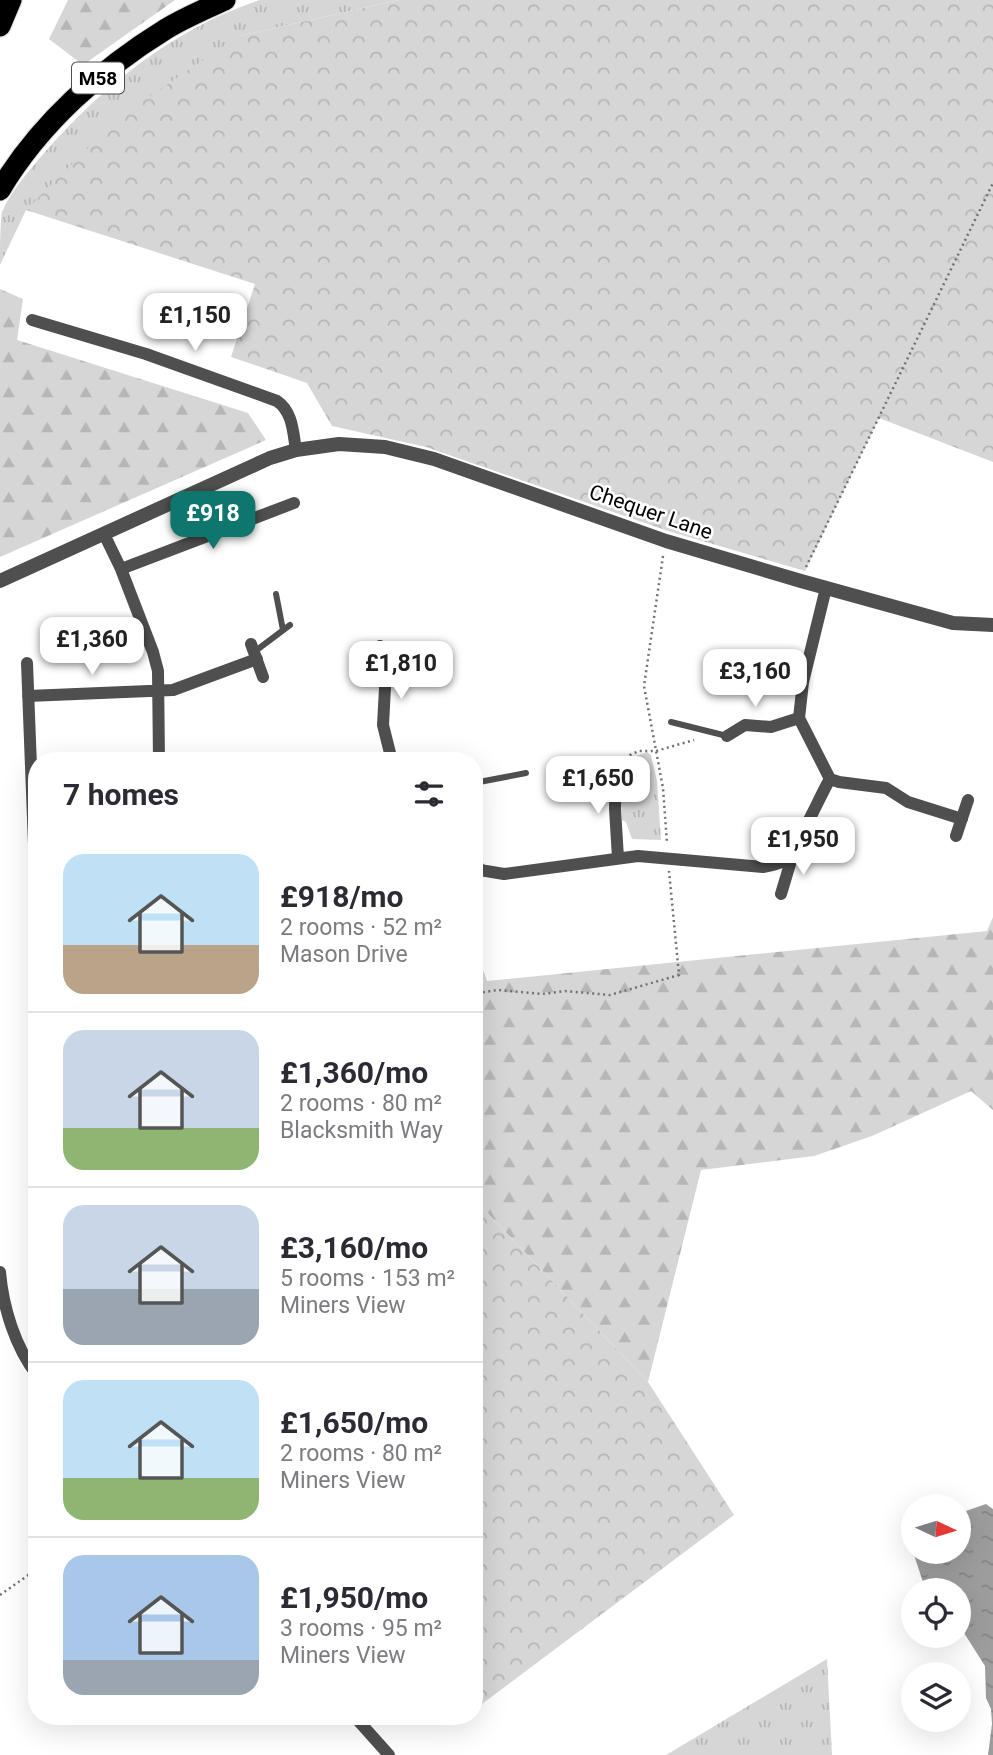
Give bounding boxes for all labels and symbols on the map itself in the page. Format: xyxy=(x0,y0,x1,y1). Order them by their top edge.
road number: M58 xyxy=(72,62,124,94)
pin: £1,150 xyxy=(138,294,252,353)
street label: Chequer Lane xyxy=(586,480,716,544)
pin: £918 xyxy=(172,491,254,551)
pin: £1,360 xyxy=(35,618,149,677)
pin: £1,810 xyxy=(344,642,458,701)
pin: £3,160 xyxy=(698,650,812,709)
pin: £1,650 xyxy=(541,756,655,816)
pin: £1,950 xyxy=(746,818,860,877)
north arrow xyxy=(901,1494,971,1564)

